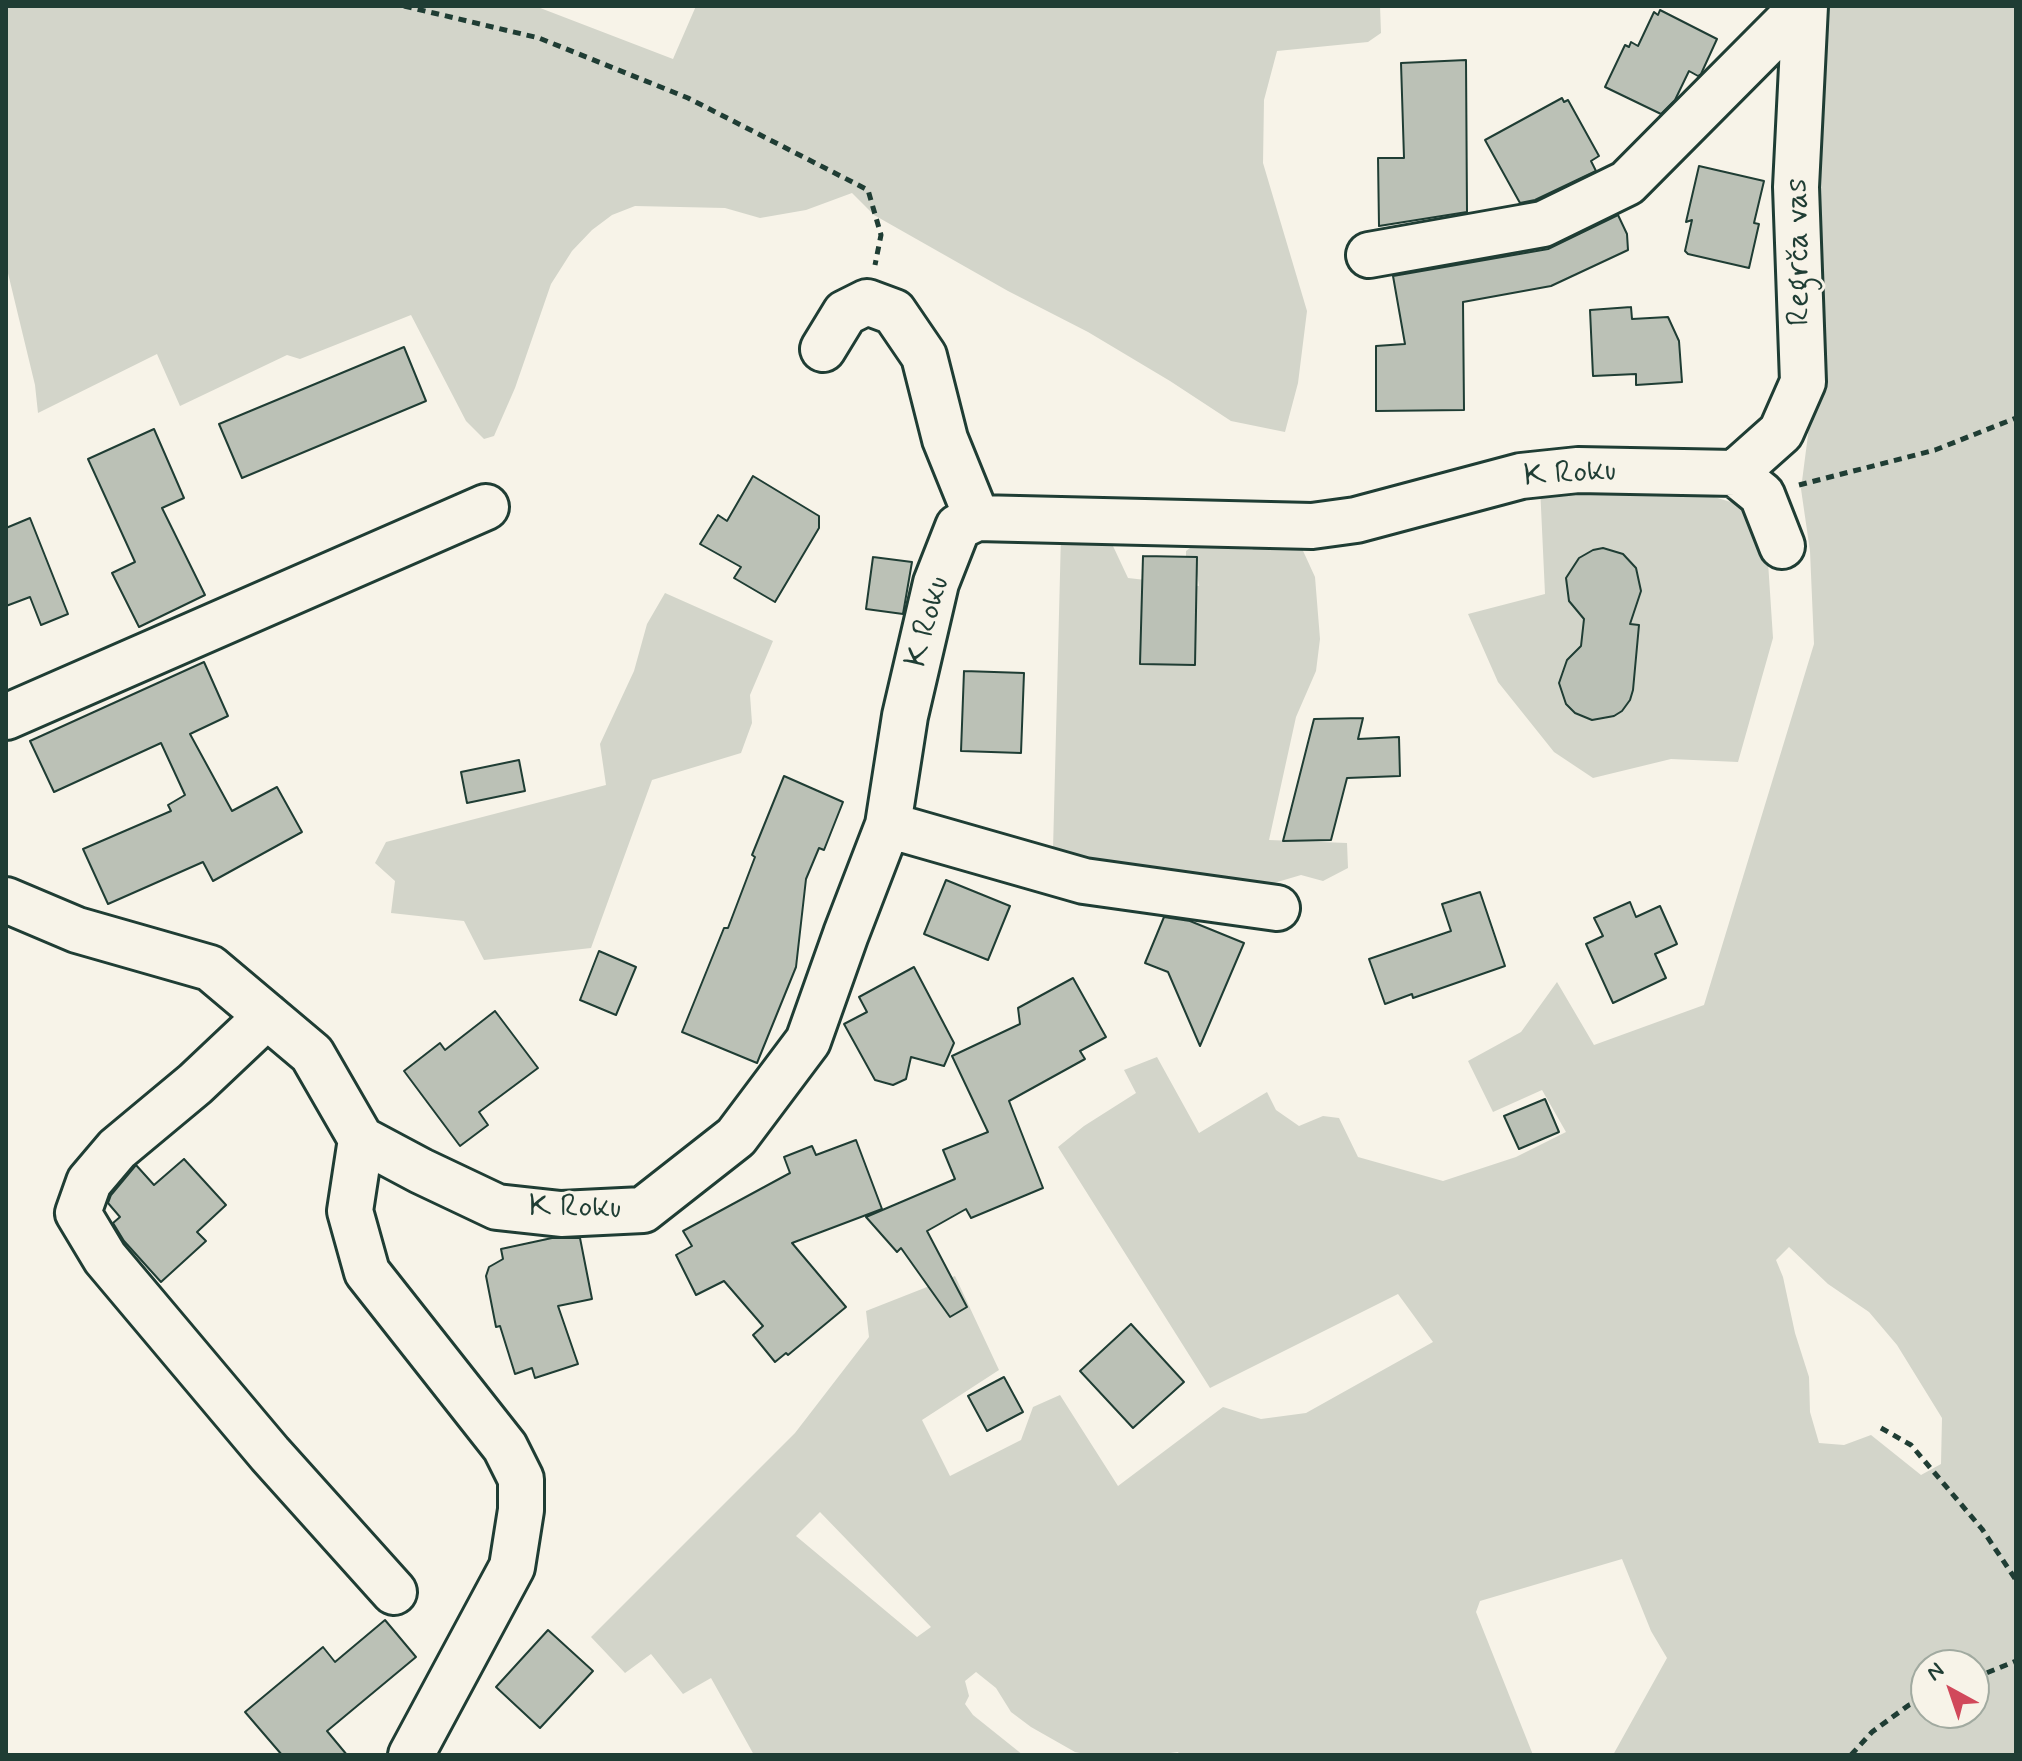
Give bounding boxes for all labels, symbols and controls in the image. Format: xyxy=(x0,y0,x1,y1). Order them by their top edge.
street label: Regrča vas xyxy=(1780,178,1820,326)
street label: K Roku xyxy=(1522,453,1618,497)
street label: K Roku xyxy=(898,572,960,672)
street label: K Roku xyxy=(528,1189,622,1229)
north arrow xyxy=(1910,1649,1990,1729)
text: N xyxy=(1921,1657,1950,1688)

